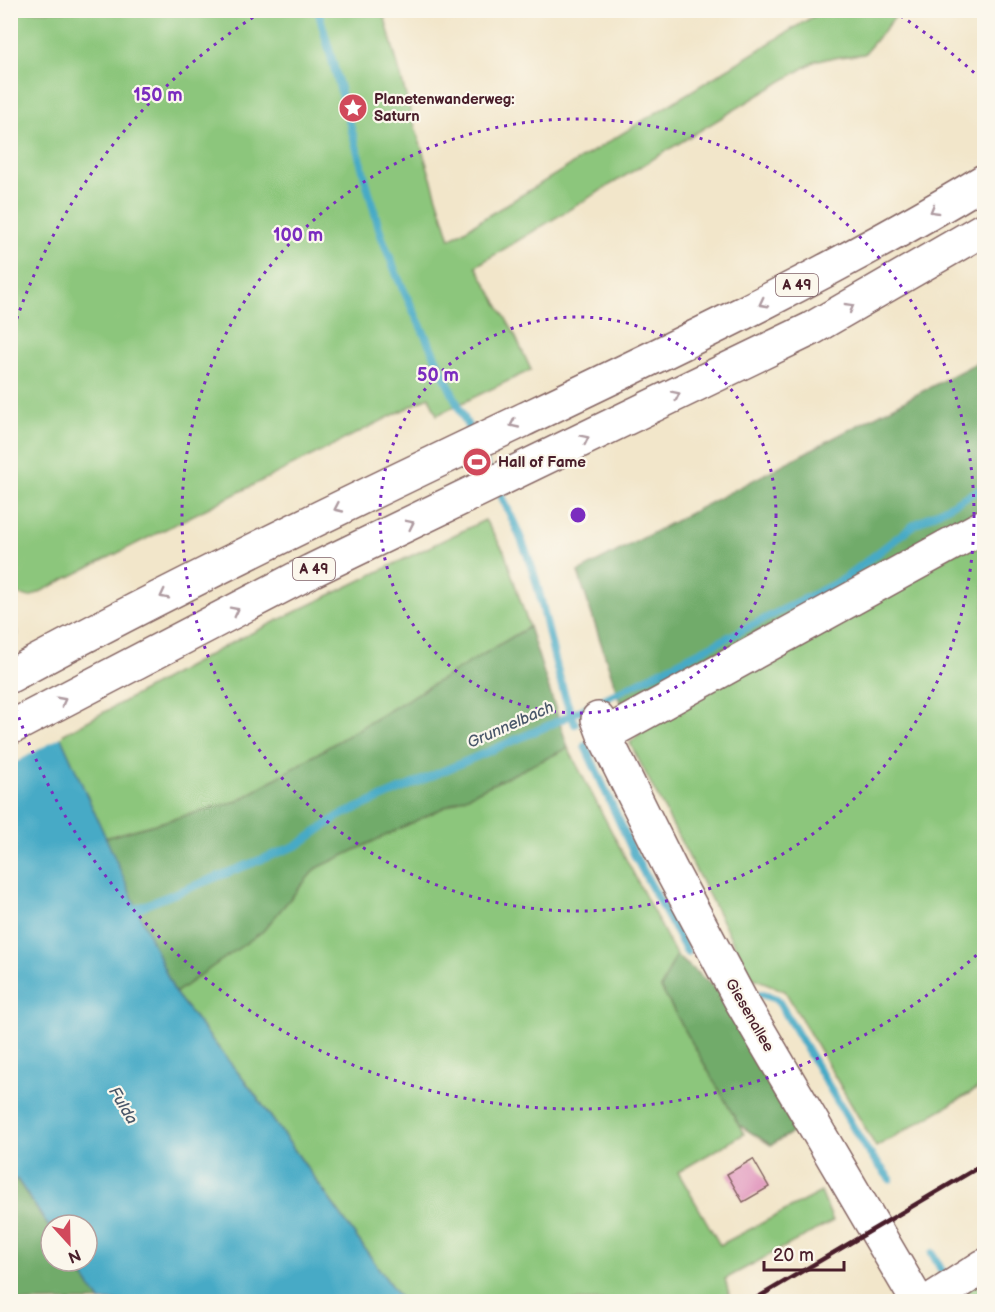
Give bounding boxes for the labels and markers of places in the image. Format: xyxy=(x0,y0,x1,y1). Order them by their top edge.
place label: Planetenwanderweg: Saturn xyxy=(374,90,515,126)
place icon: Planetenwanderweg: Saturn xyxy=(337,92,369,124)
sports icon: Hall of Fame xyxy=(461,446,493,478)
place label: Hall of Fame xyxy=(498,453,586,472)
centre of rings xyxy=(568,505,588,525)

